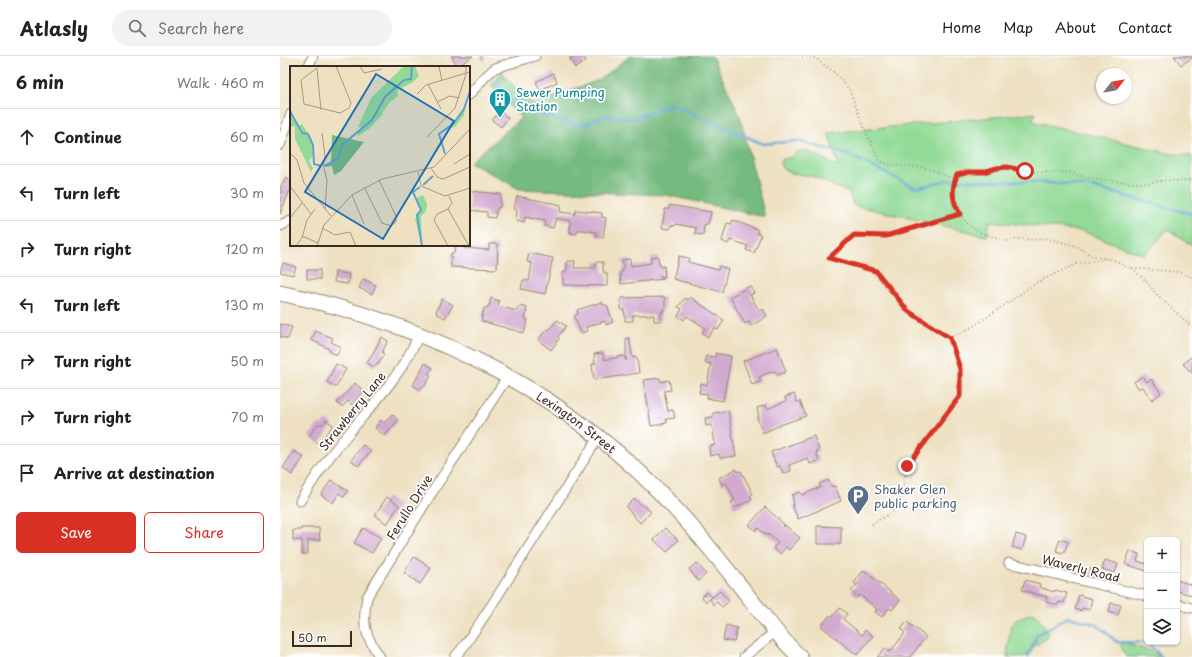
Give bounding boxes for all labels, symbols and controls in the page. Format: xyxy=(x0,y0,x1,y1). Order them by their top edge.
search box xyxy=(112,10,392,46)
text: Atlasly xyxy=(20,14,88,42)
text: Search here xyxy=(158,16,244,39)
icon: search xyxy=(126,17,148,39)
text: Home xyxy=(942,17,981,38)
text: Map xyxy=(1003,17,1033,38)
text: About xyxy=(1055,17,1096,38)
text: Contact xyxy=(1118,17,1172,38)
inset map xyxy=(290,66,470,246)
north arrow xyxy=(1096,68,1132,104)
text: 6 min xyxy=(16,69,64,95)
text: Walk · 460 m xyxy=(177,73,264,92)
place label: Sewer Pumping Station xyxy=(516,83,605,115)
building icon: Sewer Pumping Station xyxy=(487,86,513,119)
text: Continue xyxy=(54,125,122,148)
icon: ahead xyxy=(16,126,38,148)
text: 60 m xyxy=(230,127,264,146)
route start xyxy=(1016,162,1034,180)
text: Turn left xyxy=(54,181,120,204)
icon: left xyxy=(16,182,38,204)
text: 30 m xyxy=(230,183,264,202)
text: Turn right xyxy=(54,237,131,260)
icon: right xyxy=(16,238,38,260)
text: 120 m xyxy=(225,239,264,258)
text: Turn left xyxy=(54,293,120,316)
icon: left xyxy=(16,294,38,316)
text: 130 m xyxy=(225,295,264,314)
text: Turn right xyxy=(54,349,131,372)
icon: right xyxy=(16,350,38,372)
text: 50 m xyxy=(230,351,264,370)
street label: Strawberry Lane xyxy=(314,367,390,454)
street label: Lexington Street xyxy=(533,387,620,457)
text: Turn right xyxy=(54,405,131,428)
icon: right xyxy=(16,406,38,428)
text: 70 m xyxy=(231,407,264,426)
route end xyxy=(898,457,916,475)
text: Arrive at destination xyxy=(54,461,215,484)
icon: arrive xyxy=(16,462,38,484)
street label: Ferullo Drive xyxy=(382,471,436,543)
place label: Shaker Glen public parking xyxy=(874,480,957,512)
parking icon: Shaker Glen public parking xyxy=(845,483,871,516)
button: Save xyxy=(16,512,136,553)
button: Share xyxy=(144,512,264,553)
map controls xyxy=(1144,537,1180,645)
button: + xyxy=(1144,537,1180,573)
street label: Waverly Road xyxy=(1040,550,1122,586)
button: − xyxy=(1144,573,1180,609)
button: layers xyxy=(1144,609,1180,645)
scale bar xyxy=(292,629,352,648)
text: 50 m xyxy=(298,629,327,646)

